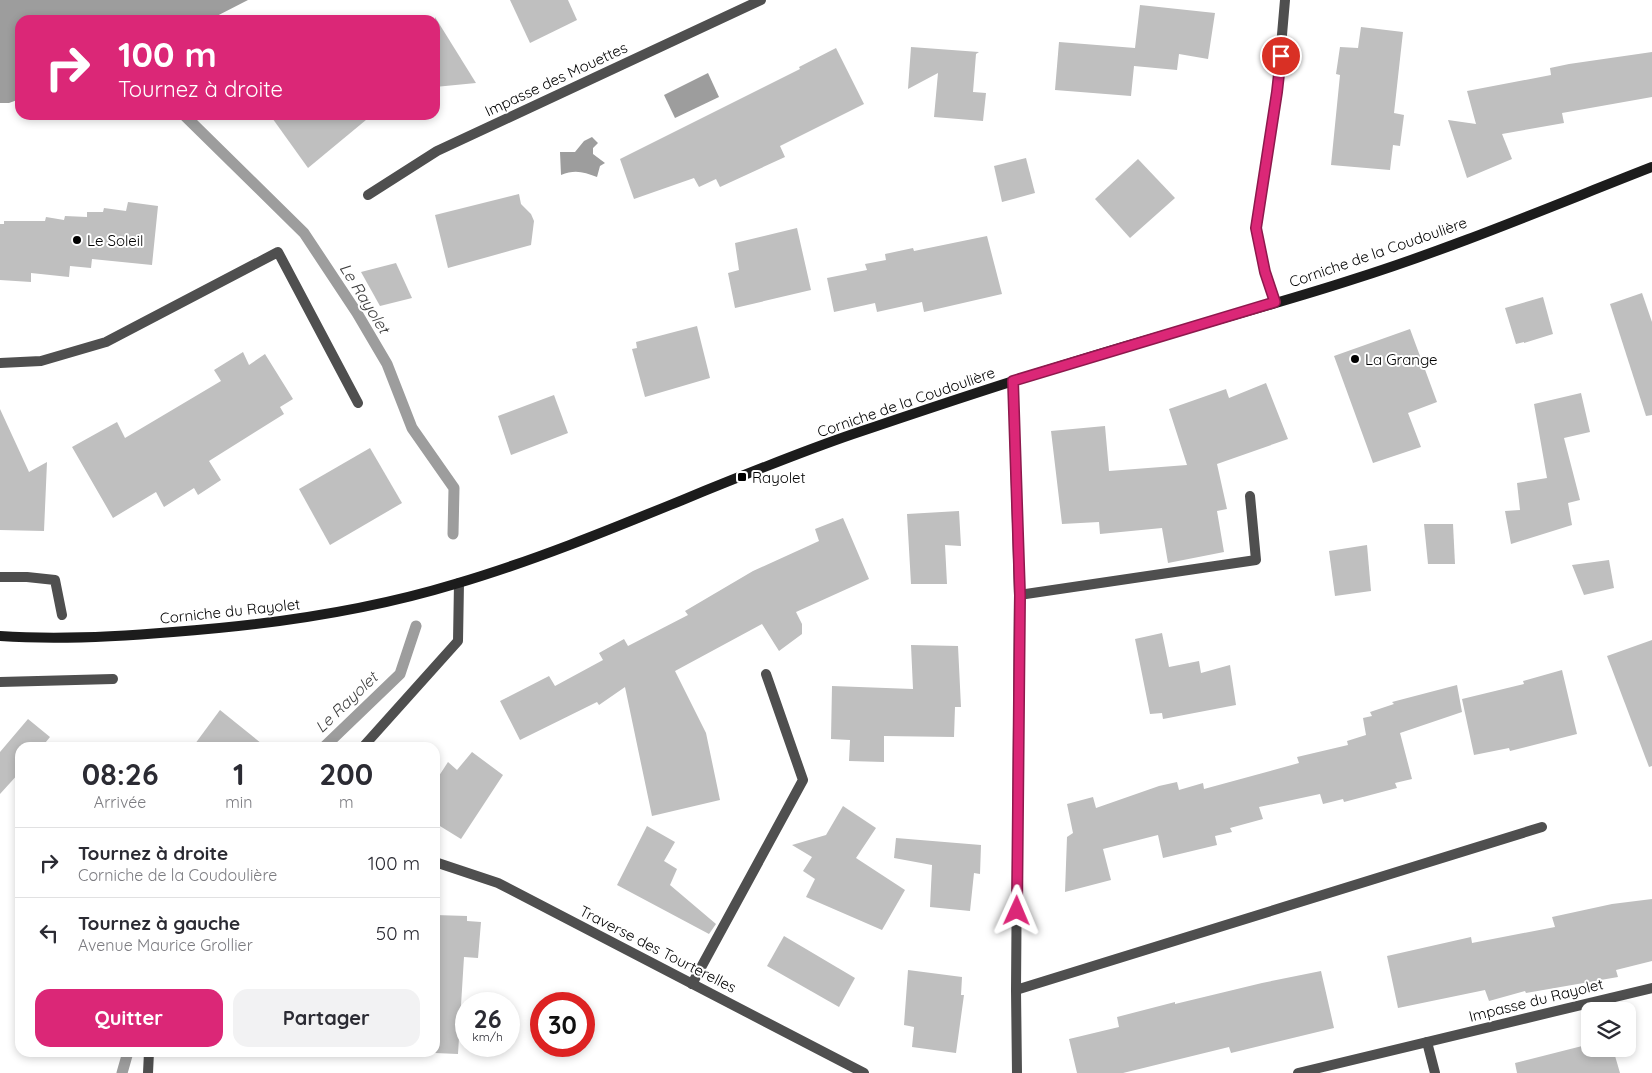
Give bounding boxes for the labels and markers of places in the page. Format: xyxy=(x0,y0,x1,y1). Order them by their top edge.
pin xyxy=(1260,35,1302,77)
place label: Le Soleil xyxy=(87,231,143,250)
marker: Le Soleil xyxy=(71,234,83,246)
place label: La Grange xyxy=(1365,350,1437,369)
marker: La Grange xyxy=(1349,353,1361,365)
place label: Rayolet xyxy=(752,468,806,487)
marker: Rayolet xyxy=(736,471,748,483)

